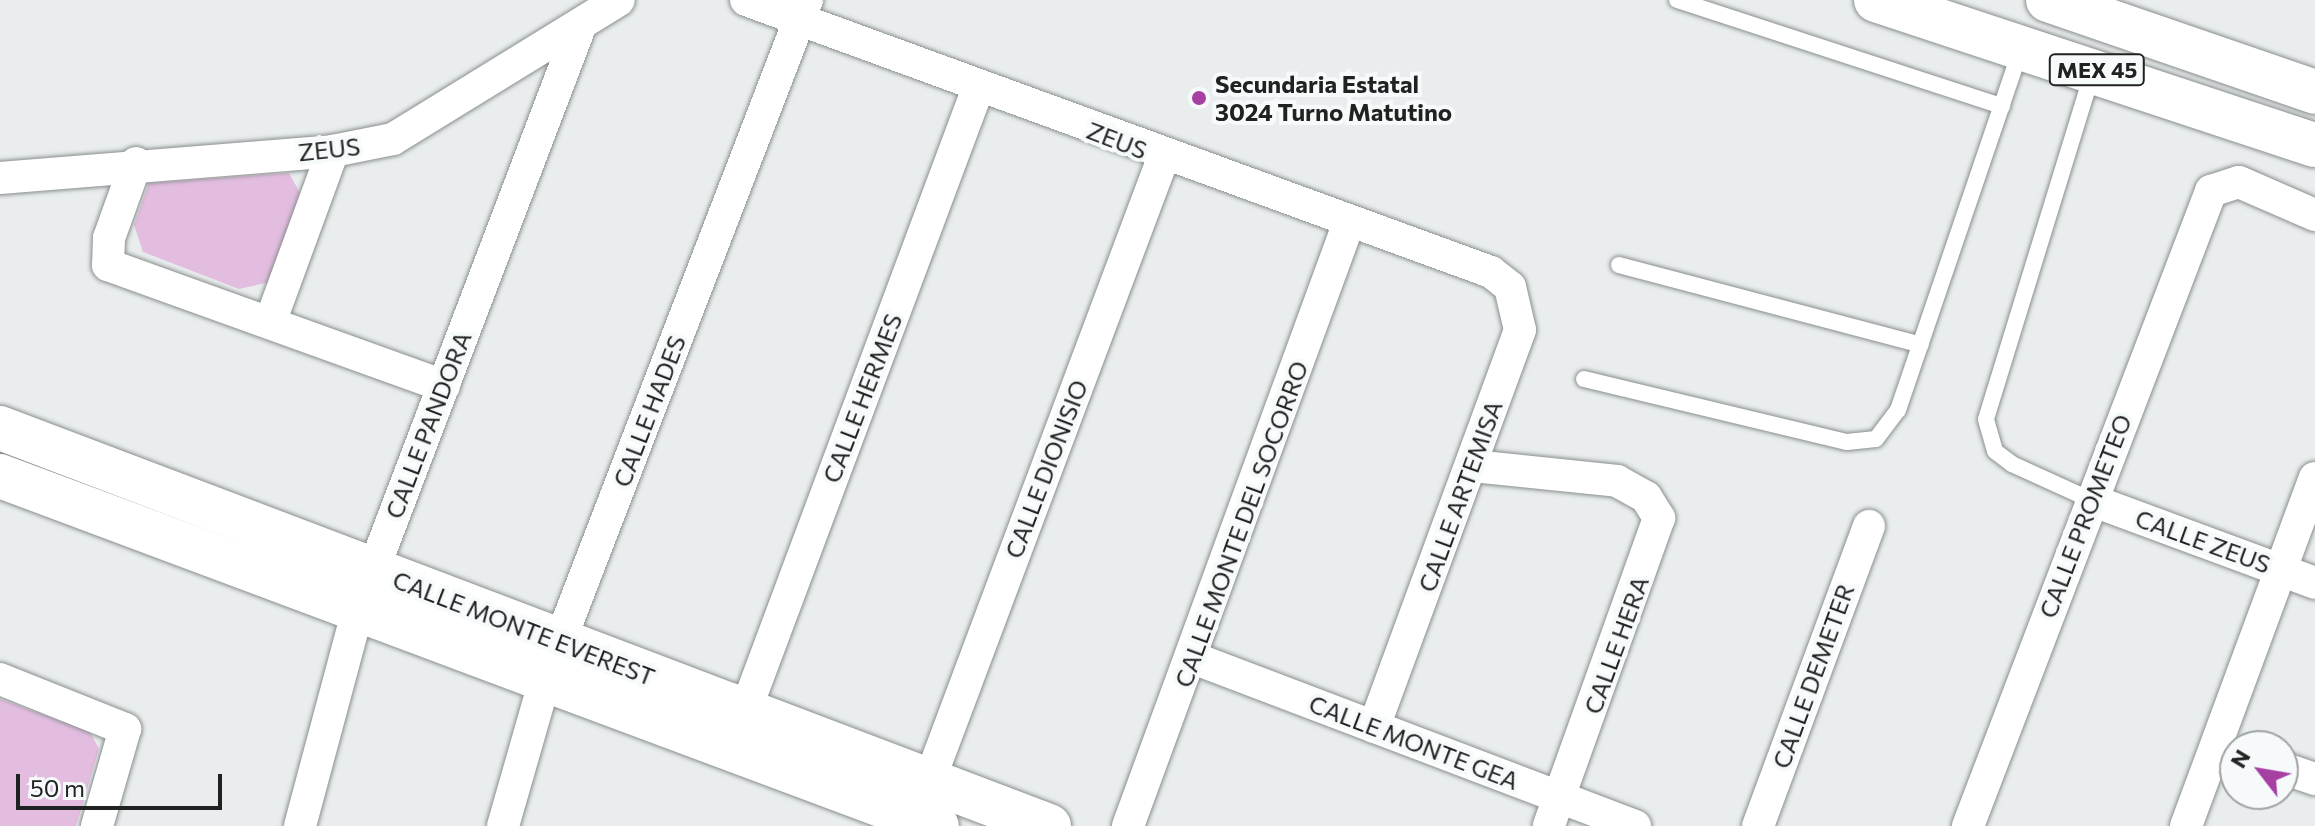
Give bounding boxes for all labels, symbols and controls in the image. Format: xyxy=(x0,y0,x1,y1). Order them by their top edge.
road number: MEX 45 xyxy=(2047,52,2147,88)
place label: Secundaria Estatal 3024 Turno Matutino xyxy=(1215,70,1452,126)
marker: Secundaria Estatal 3024 Turno Matutino xyxy=(1190,89,1208,107)
street label: ZEUS xyxy=(1083,115,1151,165)
street label: ZEUS xyxy=(297,131,361,167)
street label: CALLE HERMES xyxy=(816,309,908,487)
street label: CALLE PANDORA xyxy=(379,328,477,522)
street label: CALLE HADES xyxy=(607,331,691,491)
street label: CALLE MONTE DEL SOCORRO xyxy=(1168,357,1314,691)
street label: CALLE DIONISIO xyxy=(999,376,1093,562)
street label: CALLE ARTEMISA xyxy=(1412,396,1508,596)
street label: CALLE PROMETEO xyxy=(2033,410,2137,622)
street label: CALLE ZEUS xyxy=(2132,503,2274,579)
street label: CALLE MONTE EVEREST xyxy=(389,565,659,691)
street label: CALLE HERA xyxy=(1578,572,1654,718)
street label: CALLE DEMETER xyxy=(1766,580,1860,772)
street label: CALLE MONTE GEA xyxy=(1305,689,1523,795)
north arrow xyxy=(2219,730,2299,810)
text: N xyxy=(2224,744,2256,772)
scale bar xyxy=(20,758,226,808)
text: 50 m xyxy=(30,773,85,802)

